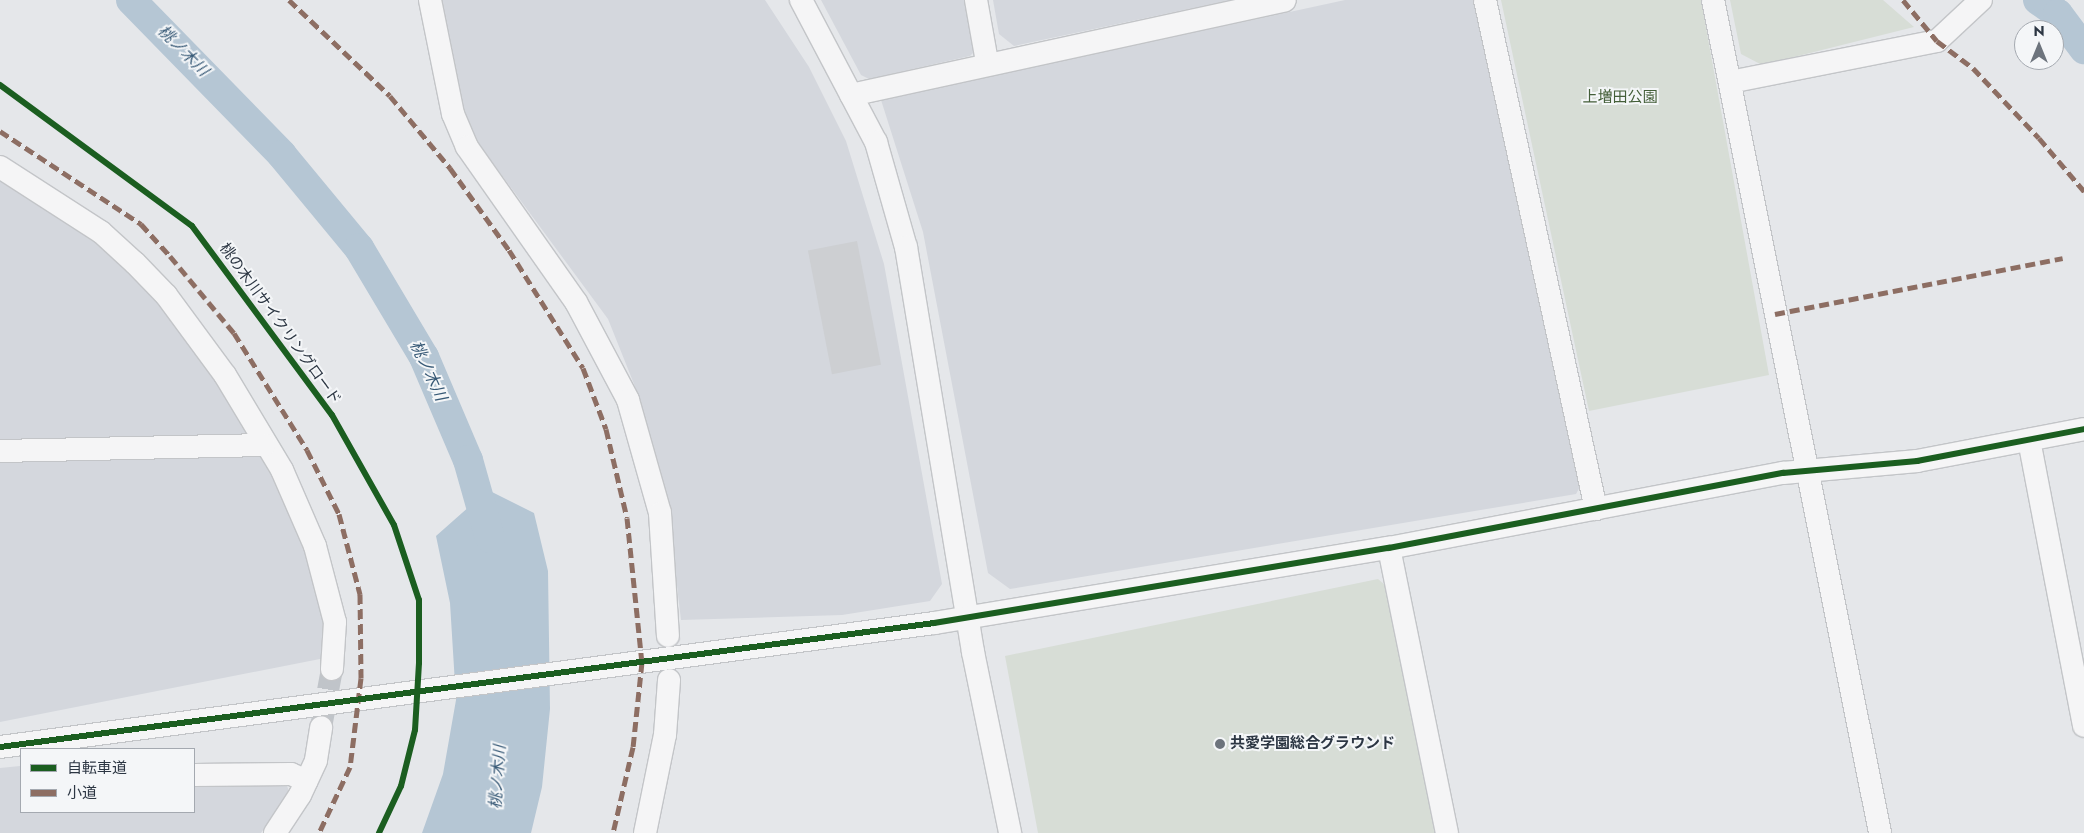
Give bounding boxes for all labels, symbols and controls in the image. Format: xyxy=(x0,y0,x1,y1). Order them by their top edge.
north arrow xyxy=(2014,20,2064,70)
text: N xyxy=(2033,21,2045,41)
water label: 桃ノ木川 xyxy=(154,22,212,80)
park label: 上増田公園 xyxy=(1583,89,1657,107)
street label: 桃の木川サイクリングロード xyxy=(215,240,345,408)
water label: 桃ノ木川 xyxy=(406,338,450,404)
place label: 共愛学園総合グラウンド xyxy=(1230,735,1395,753)
marker: 共愛学園総合グラウンド xyxy=(1214,738,1226,750)
water label: 桃ノ木川 xyxy=(486,744,510,810)
legend xyxy=(20,748,195,813)
text: 自転車道 xyxy=(67,757,127,779)
text: 小道 xyxy=(67,782,97,804)

